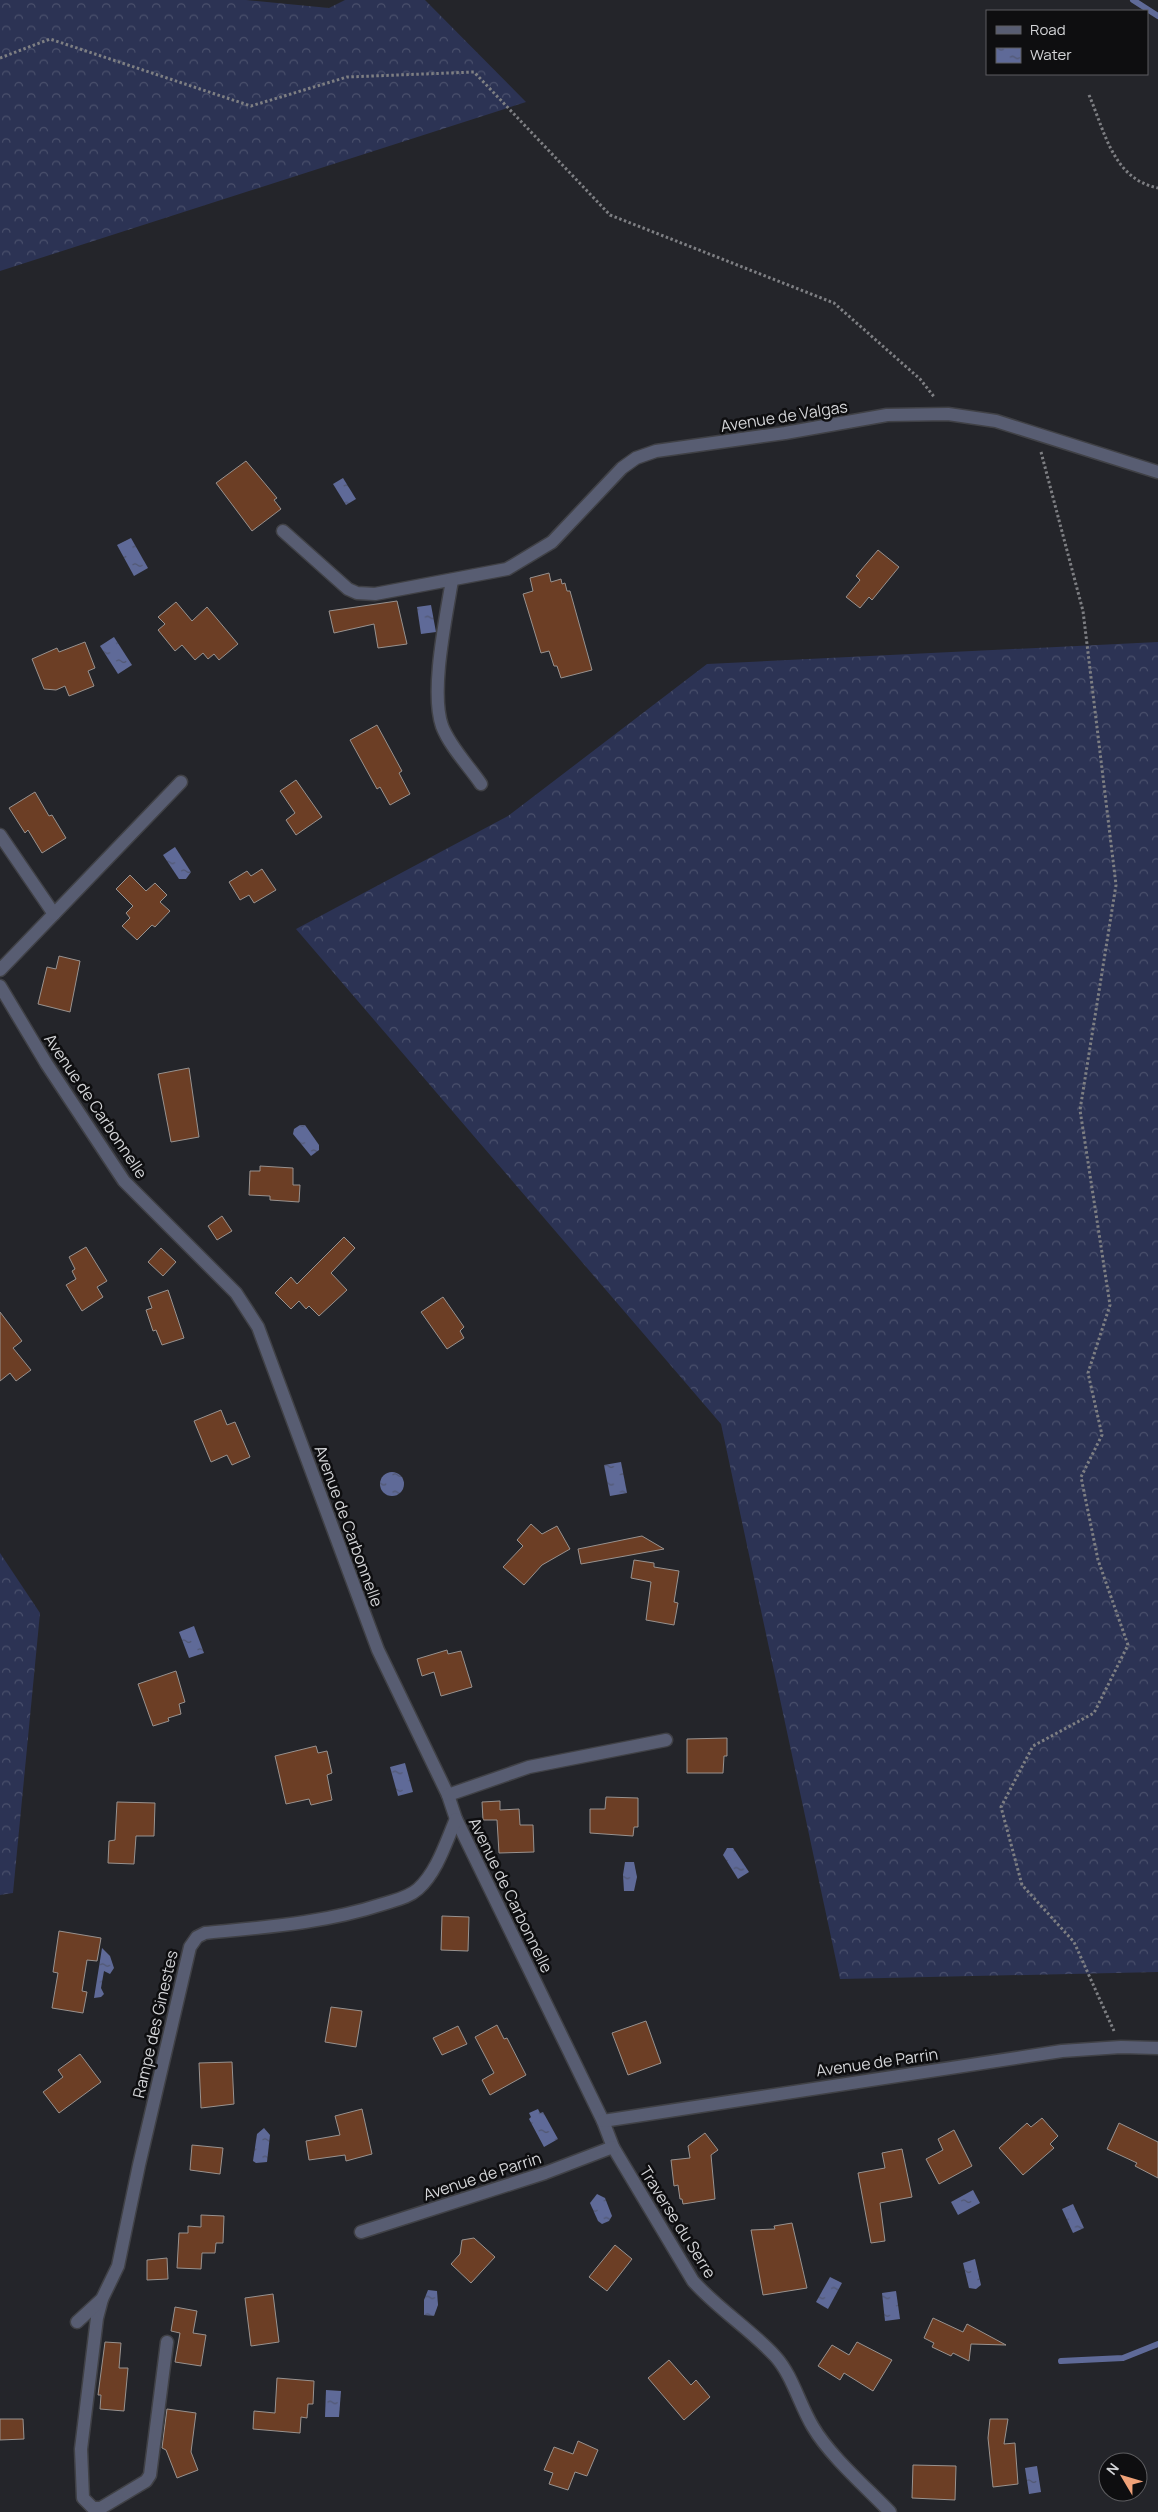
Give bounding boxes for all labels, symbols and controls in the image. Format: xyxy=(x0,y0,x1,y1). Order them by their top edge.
legend xyxy=(986,10,1148,75)
text: Road xyxy=(1030,19,1066,40)
text: Water xyxy=(1030,44,1072,65)
street label: Avenue de Valgas xyxy=(719,395,849,437)
street label: Avenue de Carbonnelle xyxy=(39,1029,153,1183)
street label: Avenue de Carbonnelle xyxy=(310,1442,388,1610)
street label: Avenue de Carbonnelle xyxy=(464,1814,558,1976)
street label: Rampe des Ginestes xyxy=(127,1948,183,2100)
street label: Avenue de Parrin xyxy=(815,2043,939,2081)
street label: Avenue de Parrin xyxy=(420,2147,544,2205)
street label: Traverse du Serre xyxy=(635,2162,721,2282)
north arrow xyxy=(1098,2452,1148,2502)
text: N xyxy=(1102,2459,1123,2479)

